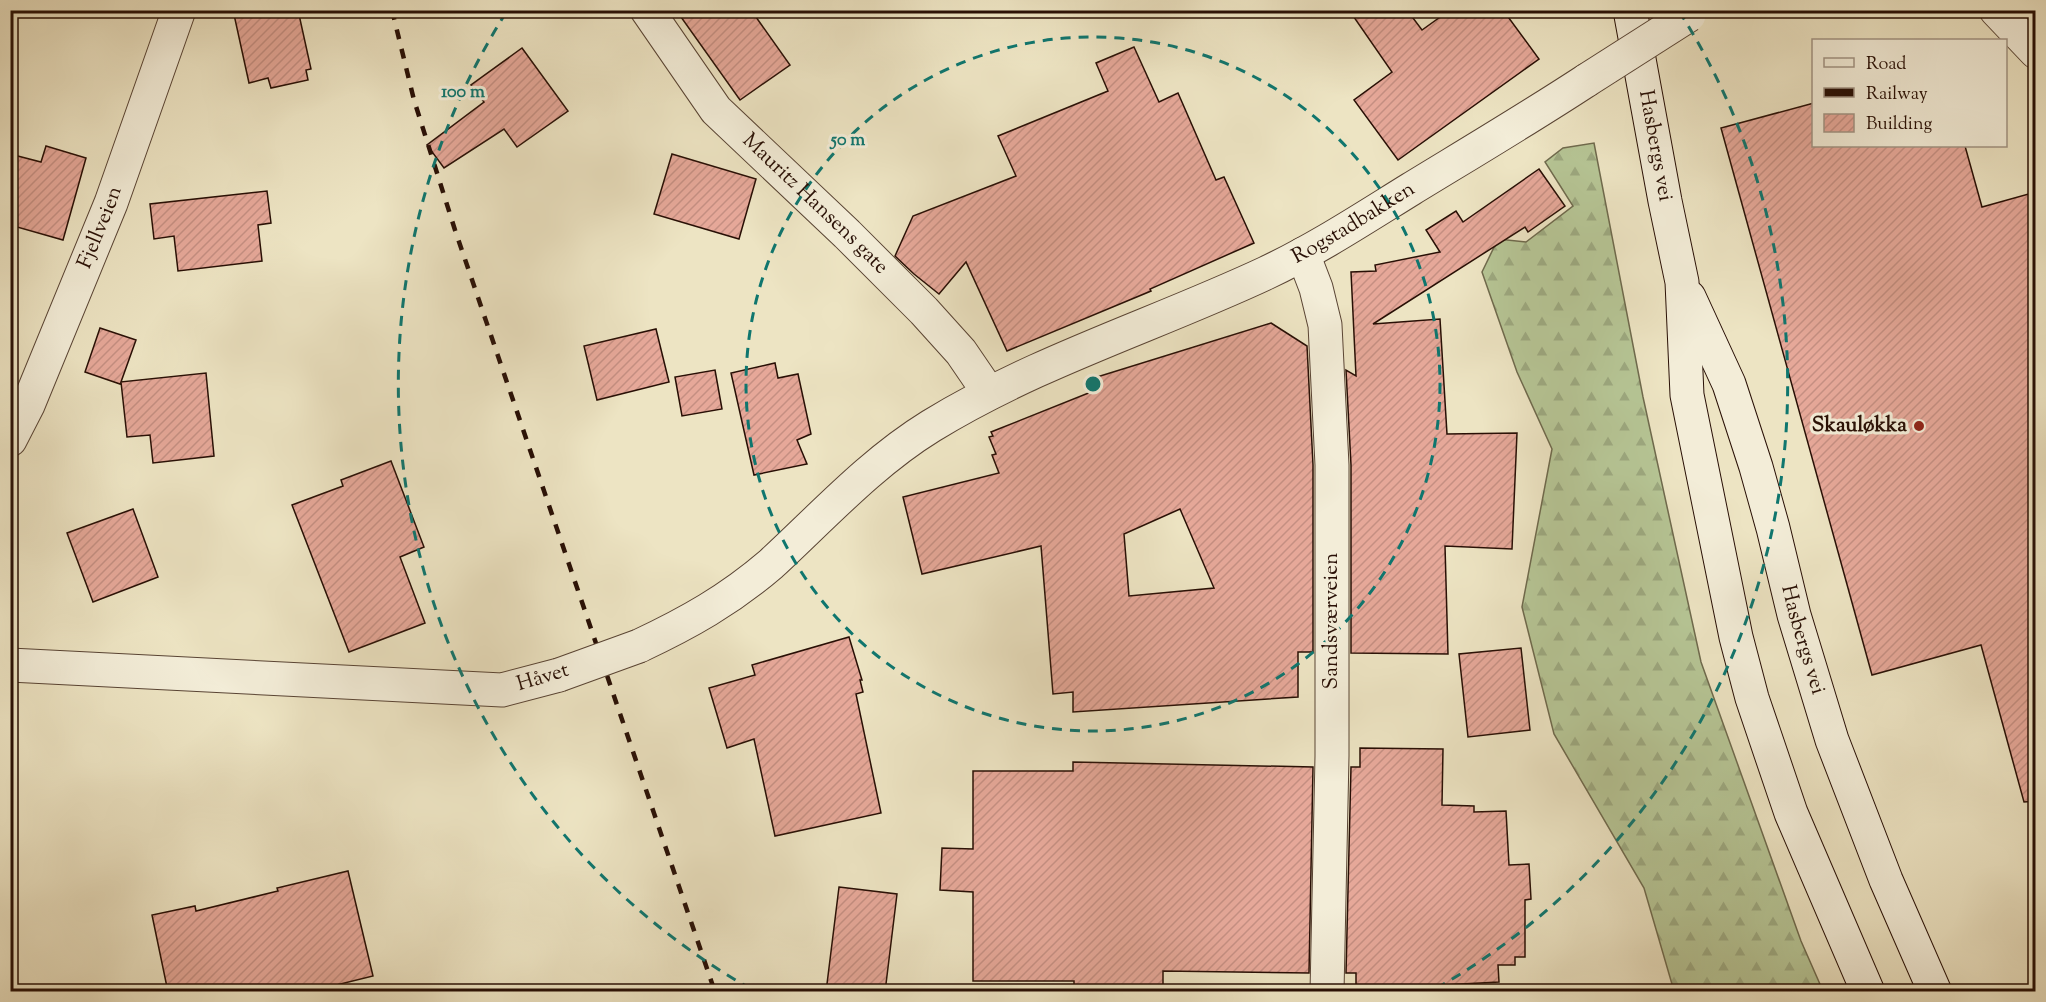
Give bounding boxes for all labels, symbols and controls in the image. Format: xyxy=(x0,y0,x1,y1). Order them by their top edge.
legend xyxy=(1812,39,2007,147)
text: Road xyxy=(1866,52,1906,78)
text: 100 m xyxy=(441,80,485,106)
text: Railway xyxy=(1866,82,1928,108)
street label: Hasbergs vei xyxy=(1630,88,1680,204)
text: Building xyxy=(1866,112,1932,138)
street label: Mauritz Hansens gate xyxy=(735,127,895,282)
text: 50 m xyxy=(829,128,865,154)
street label: Rogstadbakken xyxy=(1287,175,1421,272)
street label: Fjellveien xyxy=(70,182,131,274)
centre of rings xyxy=(1083,374,1103,394)
place label: Skauløkka xyxy=(1812,411,1907,441)
marker: Skauløkka xyxy=(1912,419,1926,433)
street label: Sandsværveien xyxy=(1317,553,1347,689)
street label: Hasbergs vei xyxy=(1772,582,1832,698)
street label: Håvet xyxy=(513,656,573,700)

